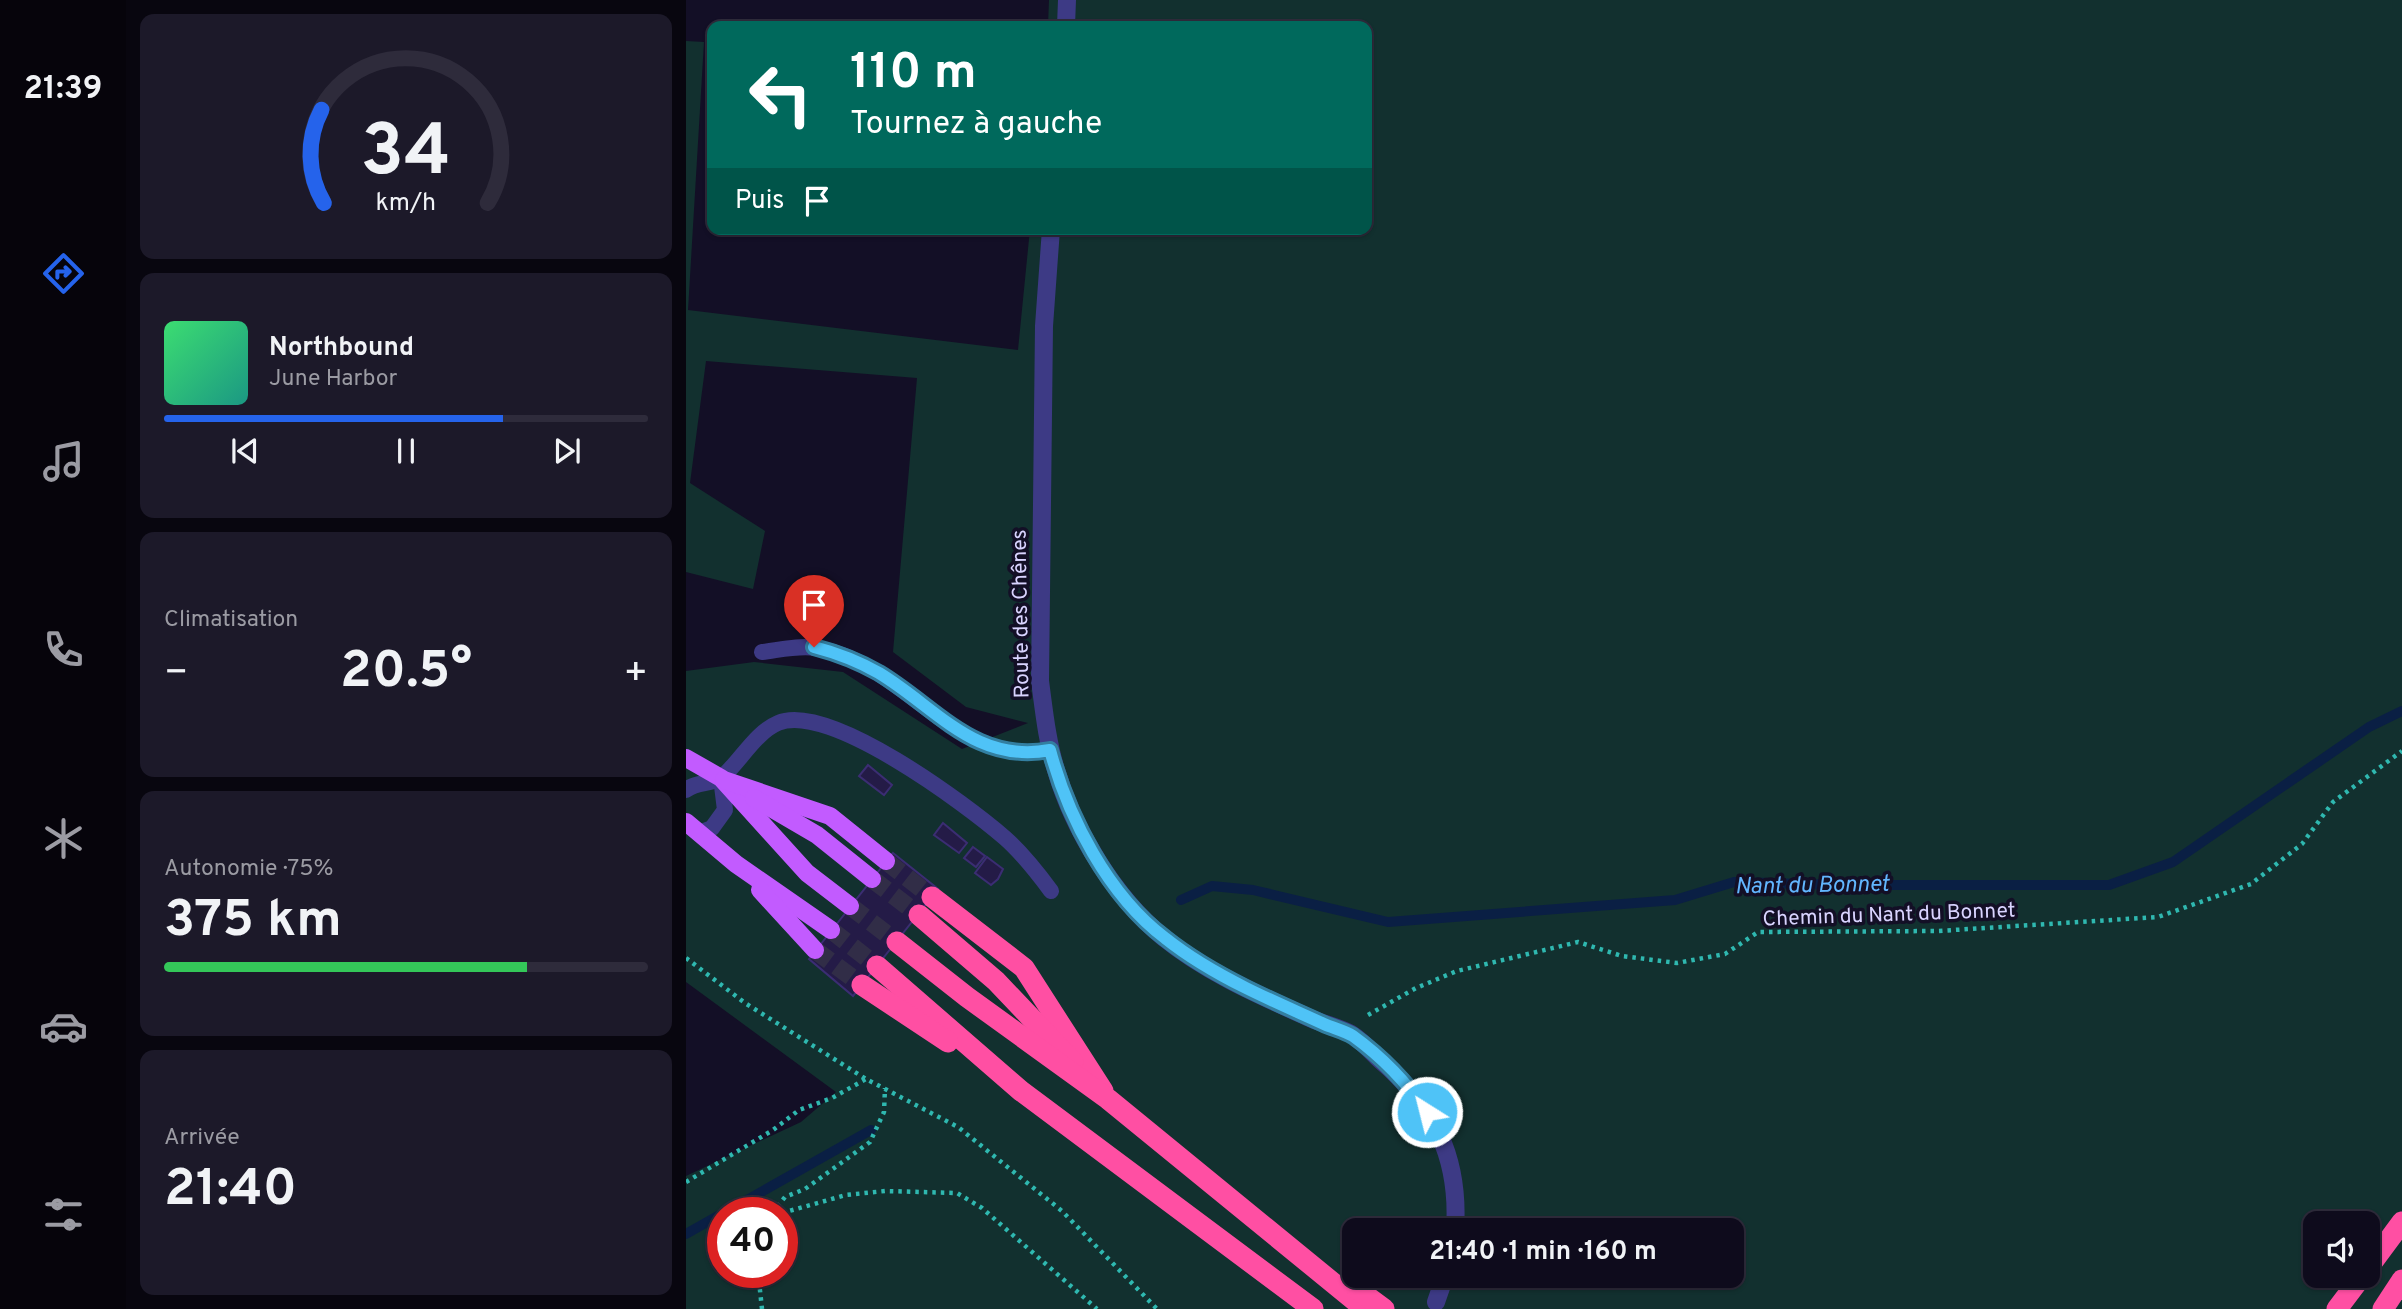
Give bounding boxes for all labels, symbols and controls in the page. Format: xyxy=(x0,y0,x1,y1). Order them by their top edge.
text: 110 m xyxy=(850,44,977,106)
icon: left xyxy=(735,49,826,140)
text: 21:39 xyxy=(24,70,102,110)
text: Tournez à gauche xyxy=(850,105,1102,145)
text: 34 xyxy=(361,109,451,201)
icon: arrive xyxy=(798,182,836,220)
text: Puis xyxy=(735,185,784,218)
text: km/h xyxy=(376,187,436,219)
icon: directions xyxy=(39,249,88,298)
text: Northbound xyxy=(269,332,414,365)
text: June Harbor xyxy=(269,365,397,394)
icon: previous xyxy=(226,432,264,470)
icon: pause xyxy=(387,432,425,470)
icon: next xyxy=(548,432,586,470)
icon: music xyxy=(39,437,88,486)
street label: Route des Chênes xyxy=(1007,529,1036,699)
pin xyxy=(784,575,844,647)
icon: arrive xyxy=(795,586,833,624)
text: Climatisation xyxy=(164,606,298,635)
icon: phone xyxy=(39,625,88,674)
text: 20.5° xyxy=(340,640,472,706)
text: − xyxy=(164,650,189,699)
text: + xyxy=(623,650,648,699)
icon: climate xyxy=(39,814,88,863)
text: Autonomie · 75% xyxy=(164,855,334,884)
water label: Nant du Bonnet xyxy=(1735,871,1891,902)
text: 375 km xyxy=(164,889,342,955)
street label: Chemin du Nant du Bonnet xyxy=(1762,898,2016,933)
icon: car xyxy=(39,1002,88,1051)
position arrow xyxy=(1390,1075,1464,1149)
text: Arrivée xyxy=(164,1124,240,1153)
text: 21:40 xyxy=(164,1158,297,1224)
icon: filters xyxy=(39,1190,88,1239)
speed limit sign: 40 xyxy=(707,1197,798,1288)
map controls xyxy=(2303,1211,2380,1288)
button: sound xyxy=(2303,1211,2380,1288)
text: 21:40 · 1 min · 160 m xyxy=(1429,1236,1657,1269)

